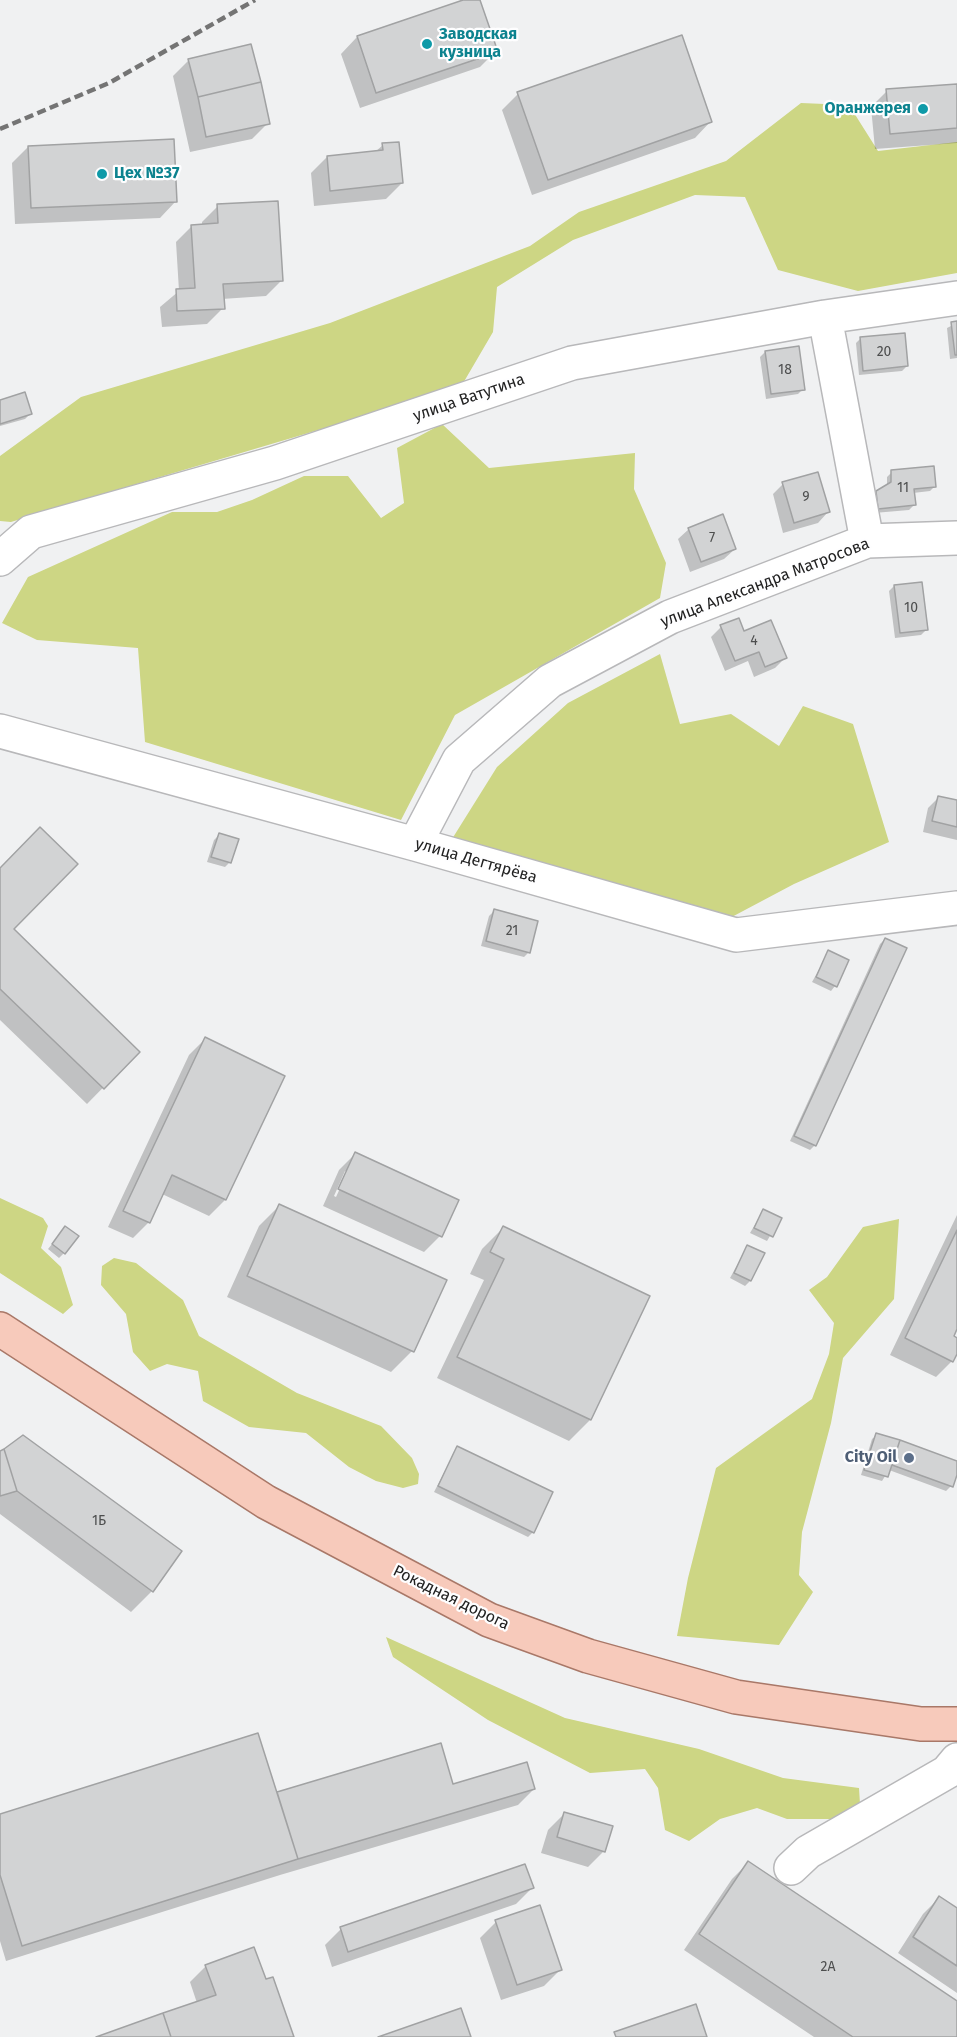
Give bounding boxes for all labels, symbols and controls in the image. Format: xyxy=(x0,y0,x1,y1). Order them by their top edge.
place label: Заводская кузница xyxy=(439,25,517,63)
marker: Заводская кузница xyxy=(420,37,434,51)
place label: Оранжерея xyxy=(825,99,911,119)
marker: Оранжерея xyxy=(916,102,930,116)
place label: Цех №37 xyxy=(114,164,179,184)
marker: Цех №37 xyxy=(95,167,109,181)
house number: 20 xyxy=(877,344,891,360)
house number: 18 xyxy=(778,362,792,378)
street label: улица Ватутина xyxy=(411,370,527,426)
house number: 11 xyxy=(897,480,909,496)
house number: 9 xyxy=(802,489,810,505)
house number: 7 xyxy=(709,530,715,546)
street label: улица Александра Матросова xyxy=(658,534,872,632)
house number: 10 xyxy=(904,600,918,616)
house number: 4 xyxy=(750,633,758,649)
street label: улица Дегтярёва xyxy=(413,834,539,888)
house number: 21 xyxy=(506,923,518,939)
place label: City Oil xyxy=(845,1448,897,1468)
marker: City Oil xyxy=(902,1451,916,1465)
house number: 1Б xyxy=(92,1513,106,1529)
street label: Рокадная дорога xyxy=(390,1562,512,1634)
house number: 2А xyxy=(821,1959,835,1975)

